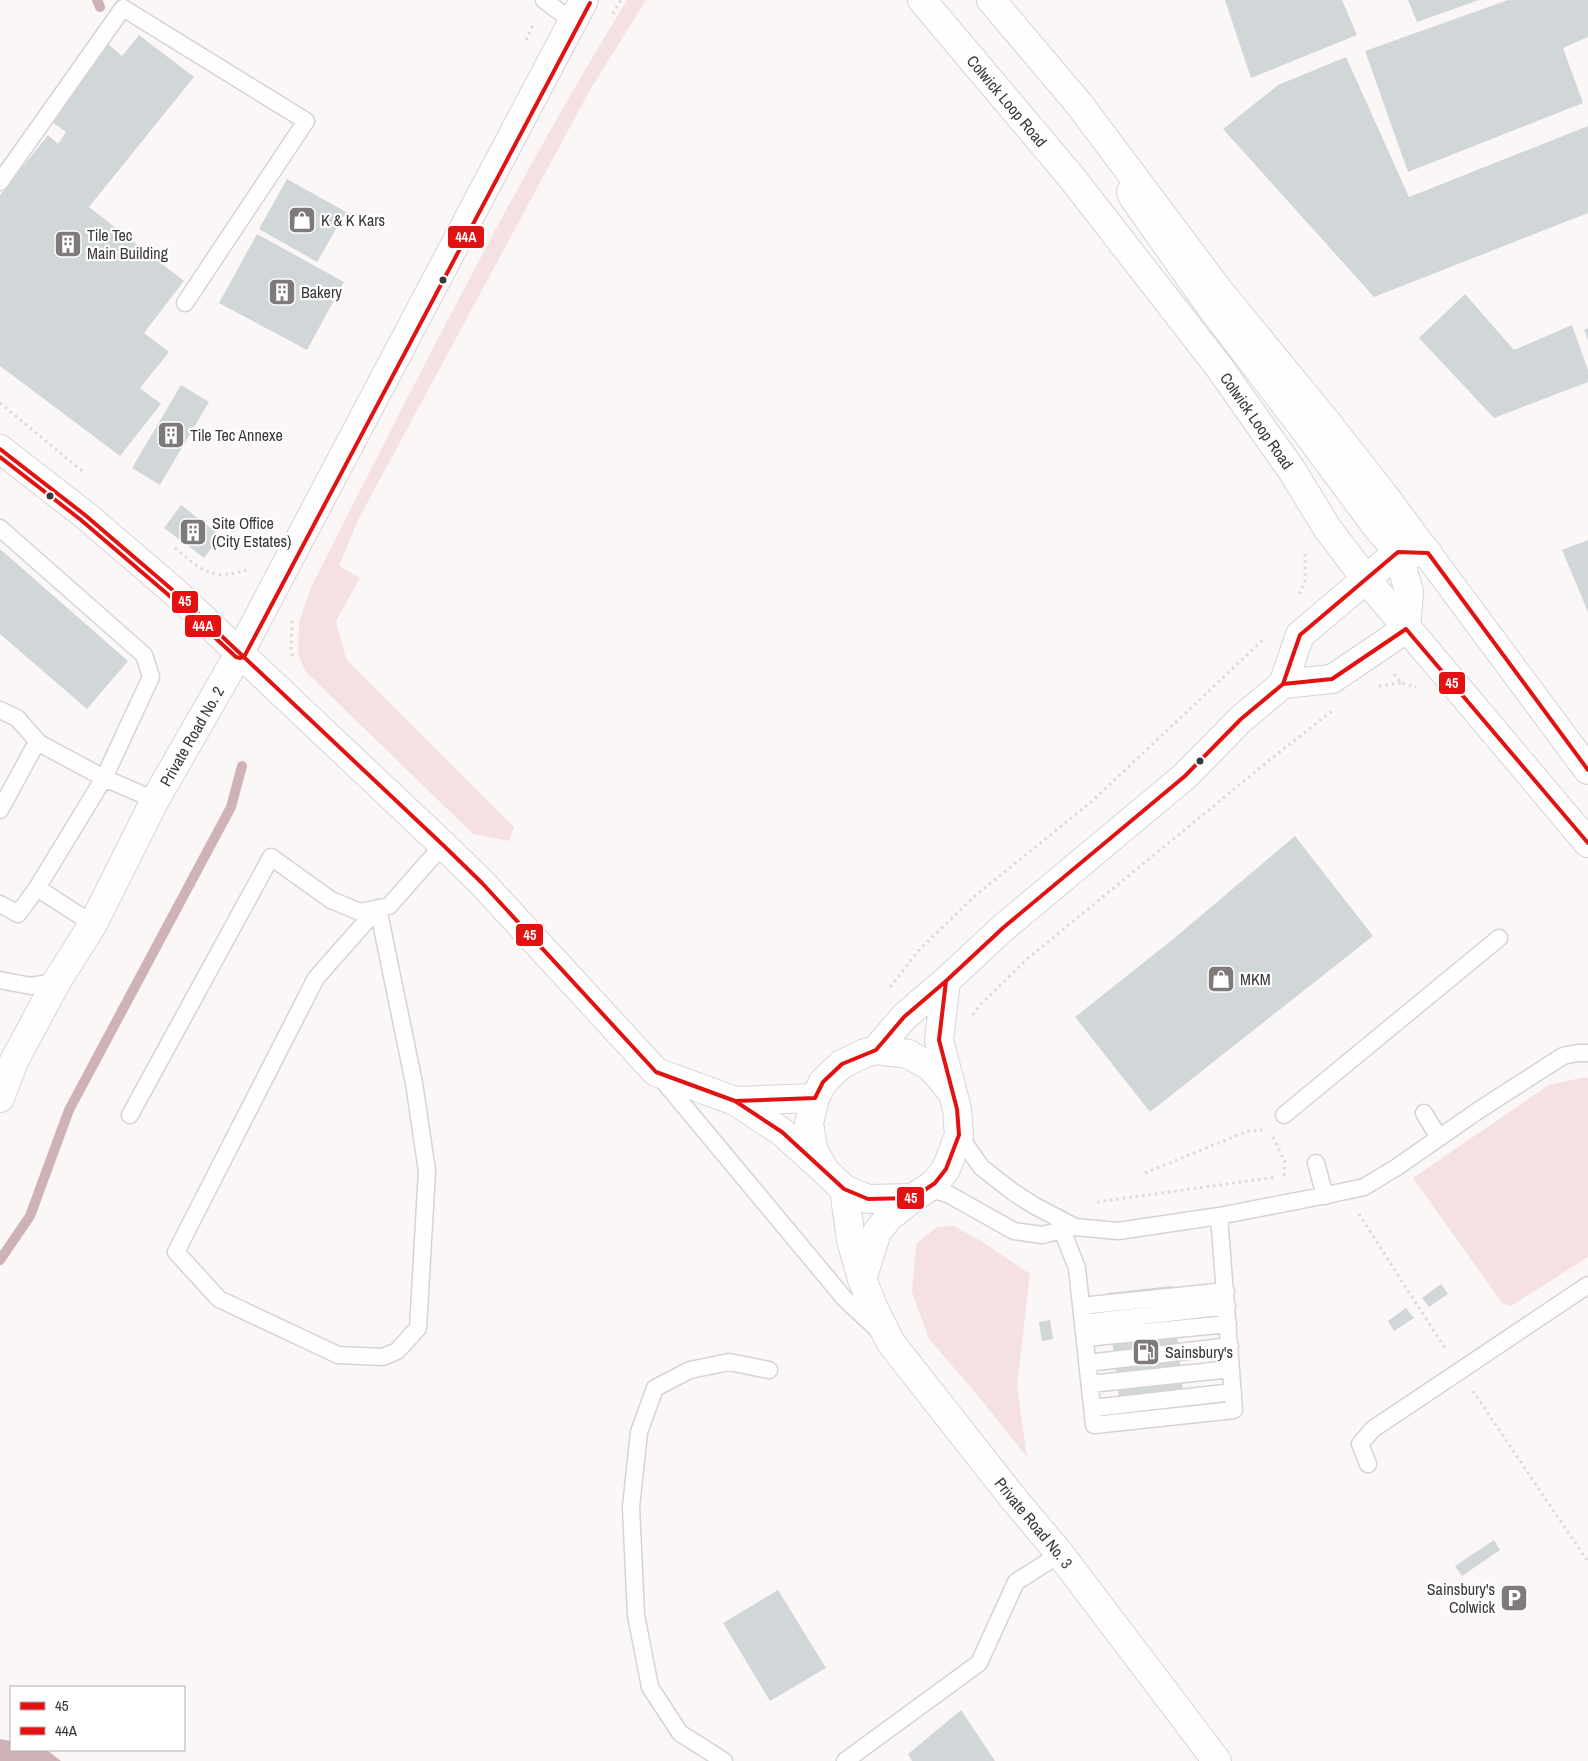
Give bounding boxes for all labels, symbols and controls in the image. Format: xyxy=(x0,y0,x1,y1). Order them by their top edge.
street label: Colwick Loop Road xyxy=(962,50,1052,152)
shop icon: K & K Kars xyxy=(287,205,317,235)
place label: K & K Kars xyxy=(321,209,385,231)
place label: Tile Tec Main Building xyxy=(87,224,169,264)
line badge: 44A xyxy=(447,225,485,249)
text: 44A xyxy=(455,228,477,246)
building icon: Tile Tec Main Building xyxy=(53,229,83,259)
unlabelled marker xyxy=(438,275,448,285)
building icon: Bakery xyxy=(267,277,297,307)
place label: Bakery xyxy=(301,281,342,303)
street label: Colwick Loop Road xyxy=(1215,368,1299,474)
building icon: Tile Tec Annexe xyxy=(156,420,186,450)
place label: Tile Tec Annexe xyxy=(190,424,283,446)
unlabelled marker xyxy=(45,491,55,501)
place label: Site Office (City Estates) xyxy=(212,512,291,552)
building icon: Site Office (City Estates) xyxy=(178,517,208,547)
line badge: 45 xyxy=(171,590,199,614)
text: 45 xyxy=(179,592,192,610)
line badge: 44A xyxy=(184,614,222,638)
text: 44A xyxy=(192,617,214,635)
line badge: 45 xyxy=(1438,671,1466,695)
text: 45 xyxy=(1446,674,1459,692)
street label: Private Road No. 2 xyxy=(154,682,229,790)
unlabelled marker xyxy=(1195,756,1205,766)
line badge: 45 xyxy=(515,923,544,947)
text: 45 xyxy=(524,926,537,944)
shop icon: MKM xyxy=(1206,964,1236,994)
place label: MKM xyxy=(1240,968,1271,990)
line badge: 45 xyxy=(896,1186,925,1210)
text: 45 xyxy=(905,1189,918,1207)
fuel station icon: Sainsbury's xyxy=(1131,1337,1161,1367)
place label: Sainsbury's xyxy=(1165,1341,1233,1363)
street label: Private Road No. 3 xyxy=(990,1473,1078,1573)
place label: Sainsbury's Colwick xyxy=(1427,1578,1495,1618)
parking icon: Sainsbury's Colwick xyxy=(1499,1583,1529,1613)
legend xyxy=(10,1686,185,1751)
text: 45 xyxy=(55,1695,69,1716)
text: 44A xyxy=(55,1720,78,1741)

